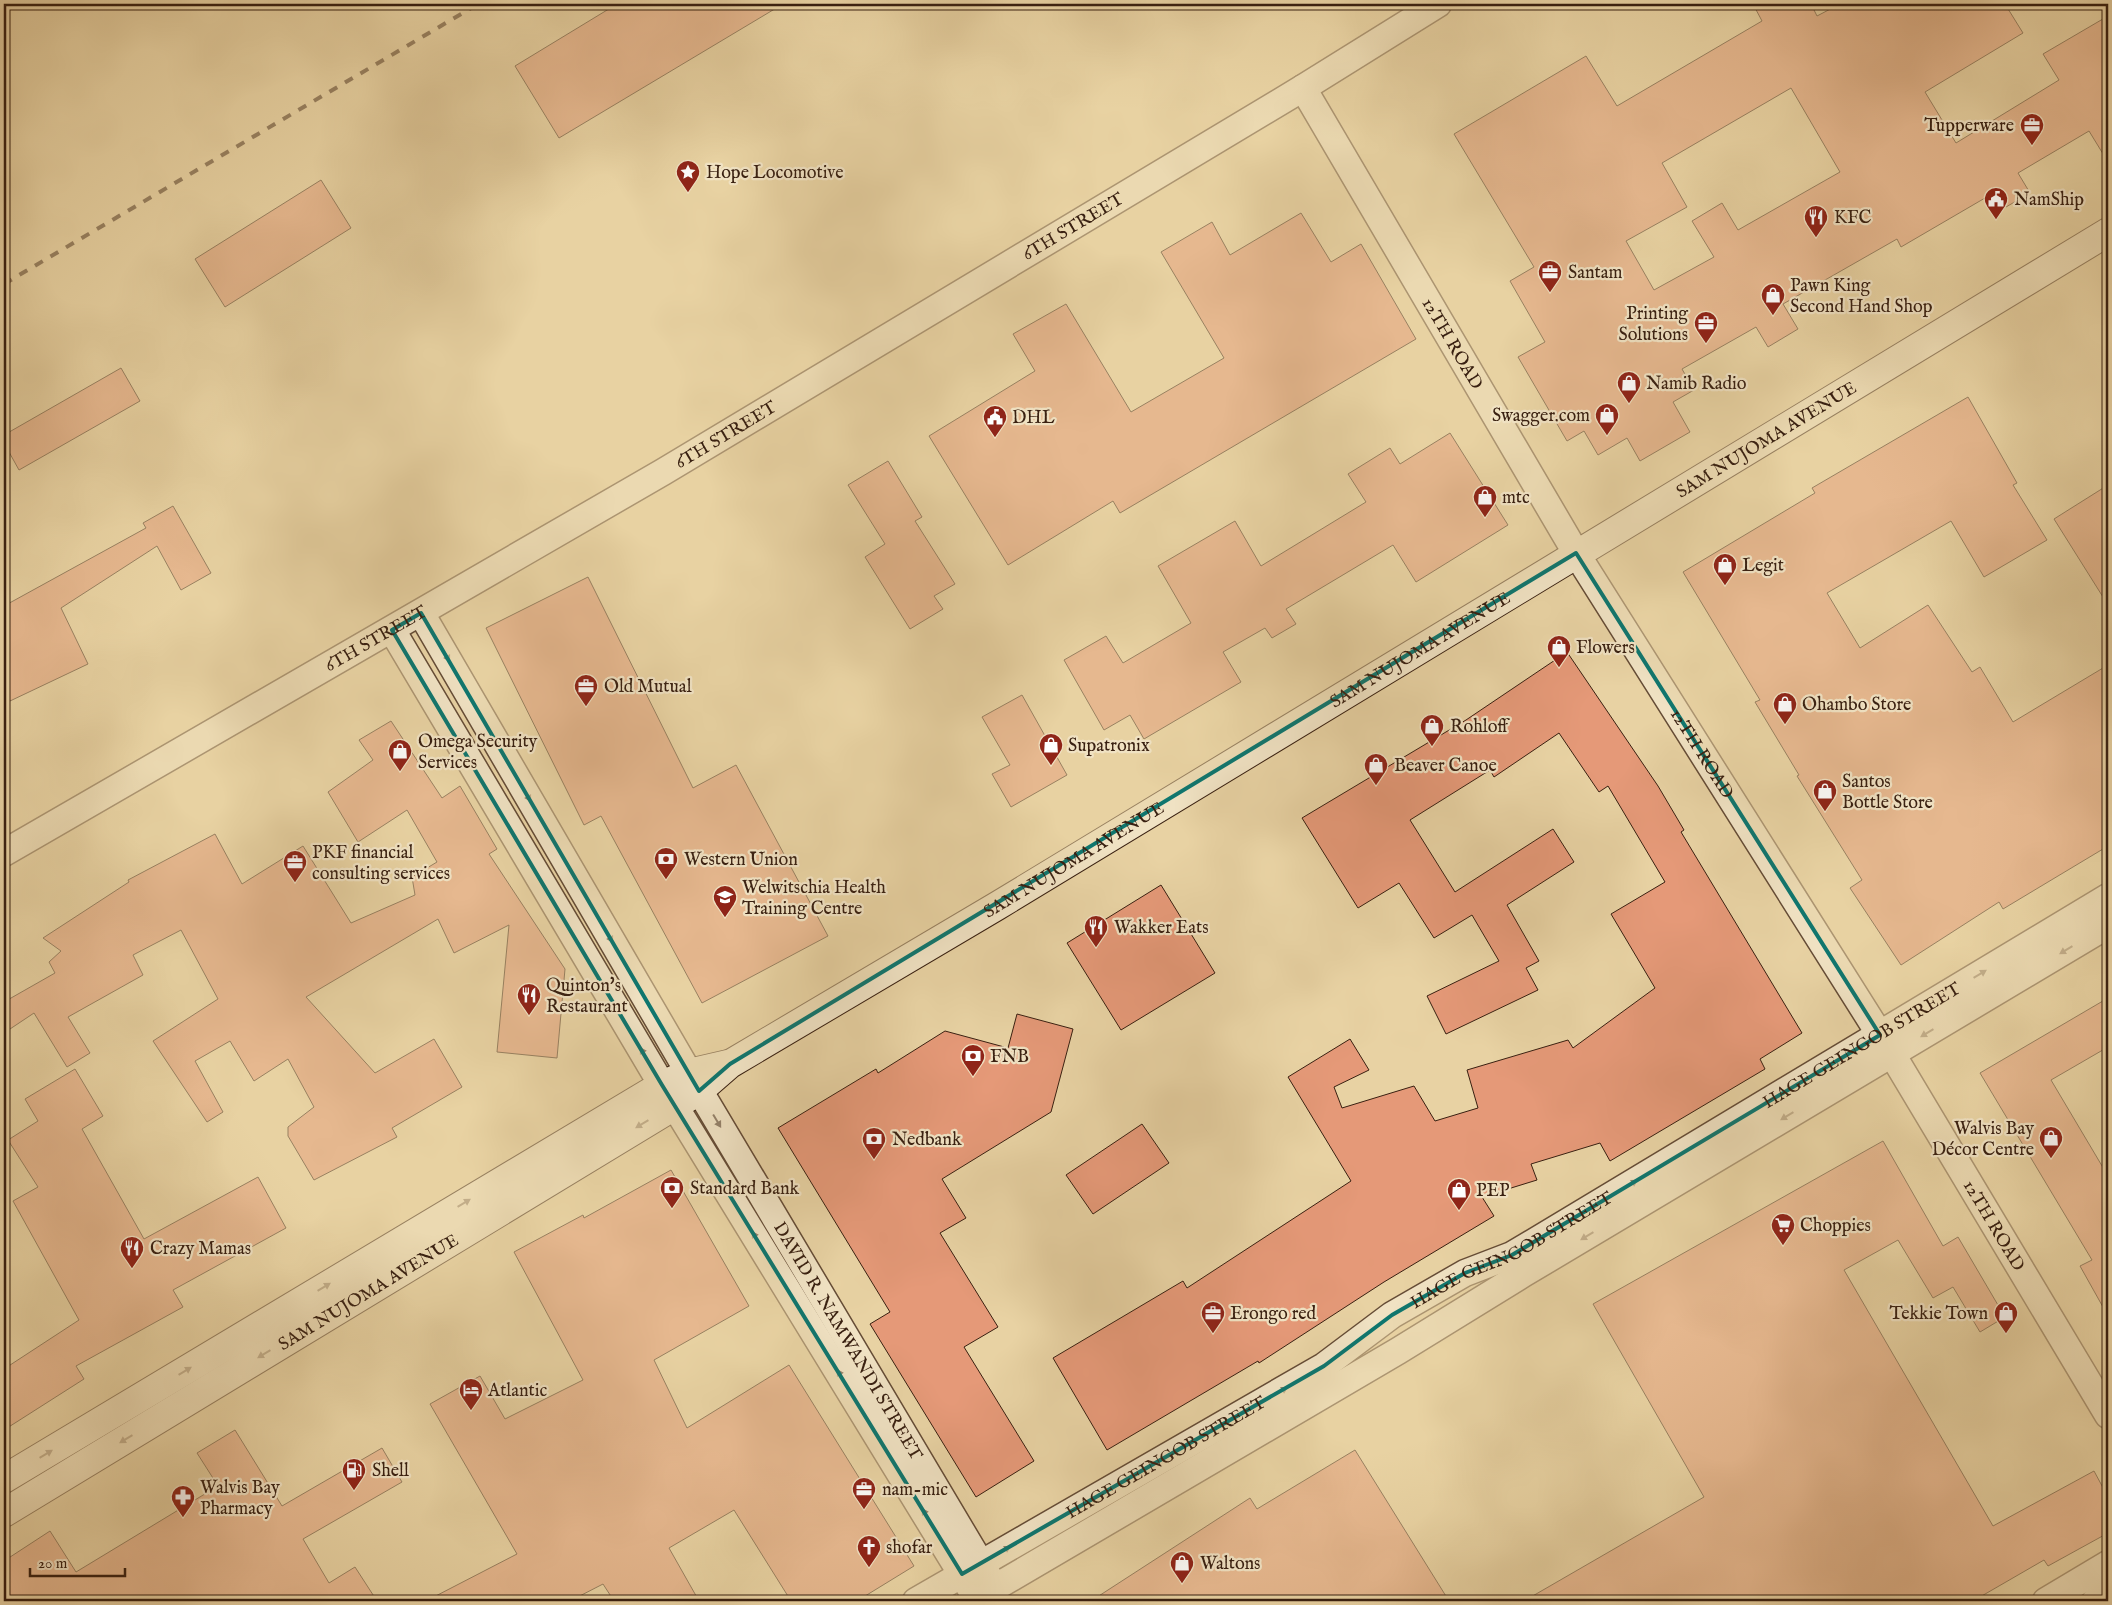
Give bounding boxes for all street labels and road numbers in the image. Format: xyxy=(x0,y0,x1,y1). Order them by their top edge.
street label: 6TH STREET xyxy=(1019,188,1128,267)
street label: 12TH ROAD xyxy=(1416,294,1487,394)
street label: SAM NUJOMA AVENUE xyxy=(1672,377,1861,504)
street label: 6TH STREET xyxy=(671,397,781,475)
street label: SAM NUJOMA AVENUE xyxy=(1326,587,1515,714)
street label: 6TH STREET xyxy=(321,601,431,678)
street label: 12TH ROAD xyxy=(1664,705,1738,803)
street label: SAM NUJOMA AVENUE xyxy=(980,797,1169,924)
street label: HAGE GEINGOB STREET xyxy=(1759,978,1965,1115)
street label: 12TH ROAD xyxy=(1957,1176,2029,1276)
street label: HAGE GEINGOB STREET xyxy=(1407,1187,1617,1315)
street label: DAVID R. NAMWANDI STREET xyxy=(767,1218,927,1465)
street label: SAM NUJOMA AVENUE xyxy=(274,1230,463,1357)
street label: HAGE GEINGOB STREET xyxy=(1062,1392,1270,1525)

